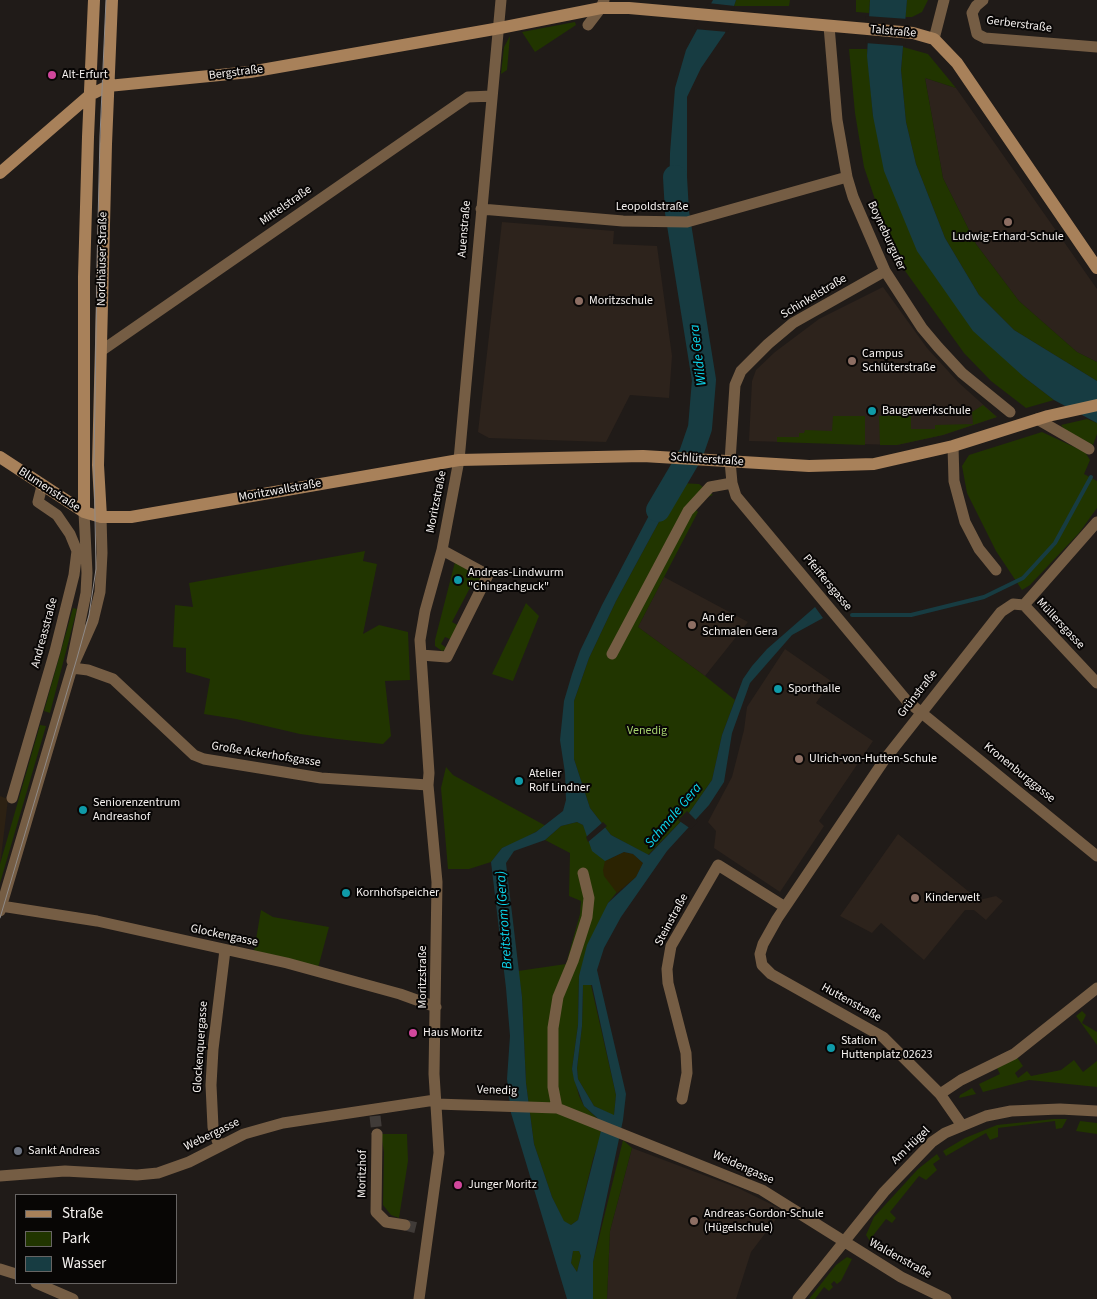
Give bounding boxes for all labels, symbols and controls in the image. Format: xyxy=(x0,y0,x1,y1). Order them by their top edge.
street label: Gerberstraße xyxy=(985,14,1053,36)
street label: Talstraße xyxy=(869,23,917,41)
street label: Bergstraße xyxy=(208,63,264,83)
place label: Alt-Erfurt xyxy=(62,68,108,82)
marker: Alt-Erfurt xyxy=(46,69,58,81)
street label: Mittelstraße xyxy=(257,183,315,229)
street label: Boyneburgufer xyxy=(864,199,908,273)
street label: Auenstraße xyxy=(455,200,475,258)
street label: Leopoldstraße xyxy=(616,200,688,214)
street label: Nordhäuser Straße xyxy=(95,212,111,306)
marker: Ludwig-Erhard-Schule xyxy=(1002,216,1014,228)
place label: Ludwig-Erhard-Schule xyxy=(952,230,1064,244)
street label: Schinkelstraße xyxy=(778,272,850,322)
place label: Moritzschule xyxy=(589,294,653,308)
marker: Moritzschule xyxy=(573,295,585,307)
water label: Wilde Gera xyxy=(687,323,711,387)
place label: Campus Schlüterstraße xyxy=(862,347,936,375)
marker: Campus Schlüterstraße xyxy=(846,355,858,367)
place label: Baugewerkschule xyxy=(882,404,971,418)
marker: Baugewerkschule xyxy=(866,405,878,417)
street label: Schlüterstraße xyxy=(670,450,744,470)
street label: Blumenstraße xyxy=(15,465,83,515)
street label: Moritzstraße xyxy=(424,470,450,534)
street label: Moritzwallstraße xyxy=(237,477,323,505)
street label: Pfeiffersgasse xyxy=(799,552,855,614)
place label: Andreas-Lindwurm "Chingachguck" xyxy=(468,566,564,594)
marker: Andreas-Lindwurm "Chingachguck" xyxy=(452,574,464,586)
street label: Andreasstraße xyxy=(29,596,61,670)
street label: Müllersgasse xyxy=(1033,596,1087,652)
place label: An der Schmalen Gera xyxy=(702,611,778,639)
marker: An der Schmalen Gera xyxy=(686,619,698,631)
street label: Grünstraße xyxy=(895,667,941,721)
place label: Sporthalle xyxy=(788,682,840,696)
marker: Sporthalle xyxy=(772,683,784,695)
park label: Venedig xyxy=(627,724,667,738)
street label: Große Ackerhofsgasse xyxy=(210,739,322,771)
street label: Kronenburggasse xyxy=(980,740,1058,806)
place label: Ulrich-von-Hutten-Schule xyxy=(809,752,937,766)
marker: Ulrich-von-Hutten-Schule xyxy=(793,753,805,765)
place label: Atelier Rolf Lindner xyxy=(529,767,590,795)
marker: Atelier Rolf Lindner xyxy=(513,775,525,787)
water label: Schmale Gera xyxy=(642,780,706,852)
place label: Seniorenzentrum Andreashof xyxy=(93,796,180,824)
marker: Seniorenzentrum Andreashof xyxy=(77,804,89,816)
water label: Breitstrom (Gera) xyxy=(493,870,517,970)
place label: Kornhofspeicher xyxy=(356,886,439,900)
marker: Kornhofspeicher xyxy=(340,887,352,899)
street label: Steinstraße xyxy=(652,891,692,949)
place label: Kinderwelt xyxy=(925,891,980,905)
marker: Kinderwelt xyxy=(909,892,921,904)
street label: Glockengasse xyxy=(189,922,259,950)
street label: Moritzstraße xyxy=(416,945,430,1009)
street label: Huttenstraße xyxy=(819,981,883,1025)
street label: Glockenquergasse xyxy=(191,1001,211,1093)
place label: Haus Moritz xyxy=(423,1026,482,1040)
marker: Haus Moritz xyxy=(407,1027,419,1039)
place label: Station Huttenplatz 02623 xyxy=(841,1034,933,1062)
marker: Station Huttenplatz 02623 xyxy=(825,1042,837,1054)
street label: Venedig xyxy=(477,1083,517,1099)
street label: Webergasse xyxy=(182,1115,242,1155)
street label: Am Hügel xyxy=(889,1124,933,1168)
place label: Sankt Andreas xyxy=(28,1144,100,1158)
marker: Sankt Andreas xyxy=(12,1145,24,1157)
street label: Weidengasse xyxy=(710,1148,776,1188)
street label: Moritzhof xyxy=(355,1150,371,1198)
place label: Junger Moritz xyxy=(468,1178,537,1192)
marker: Junger Moritz xyxy=(452,1179,464,1191)
legend xyxy=(15,1194,178,1284)
text: Straße xyxy=(62,1203,103,1224)
place label: Andreas-Gordon-Schule (Hügelschule) xyxy=(704,1207,824,1235)
marker: Andreas-Gordon-Schule (Hügelschule) xyxy=(688,1215,700,1227)
text: Park xyxy=(62,1228,90,1249)
street label: Waldenstraße xyxy=(866,1236,934,1282)
text: Wasser xyxy=(62,1253,106,1274)

